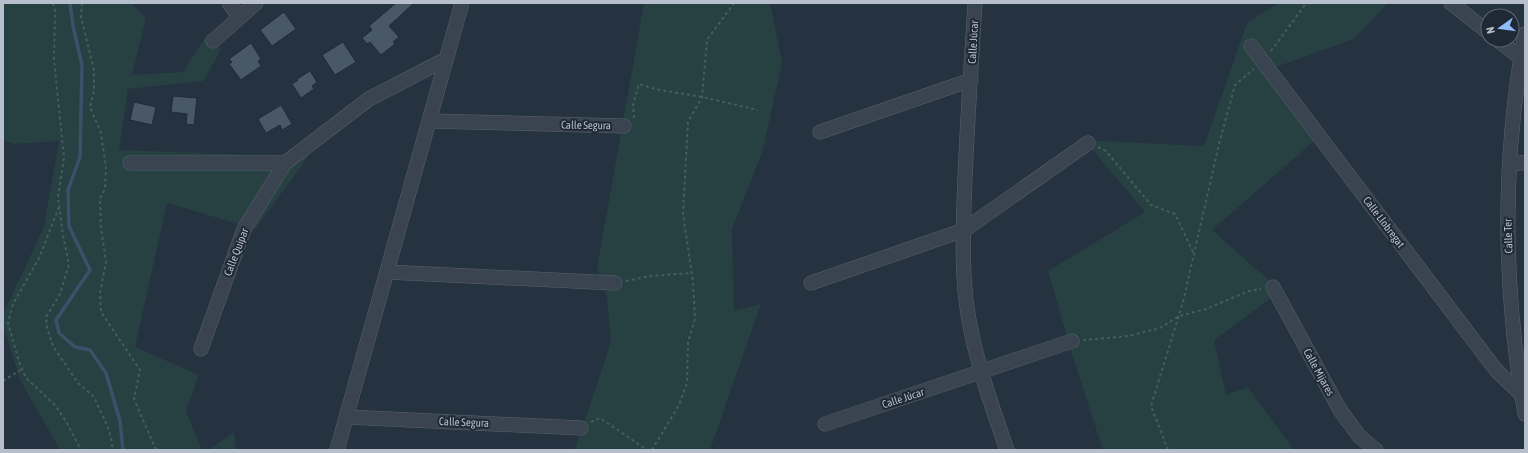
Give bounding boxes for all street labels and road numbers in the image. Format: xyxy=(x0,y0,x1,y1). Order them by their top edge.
street label: Calle Júcar xyxy=(966,19,980,64)
street label: Calle Segura xyxy=(561,119,611,131)
street label: Calle Llobregat xyxy=(1361,194,1407,250)
street label: Calle Ter xyxy=(1501,218,1515,254)
street label: Calle Quipar xyxy=(221,226,251,278)
street label: Calle Mijares xyxy=(1301,346,1337,398)
street label: Calle Júcar xyxy=(880,385,926,410)
street label: Calle Segura xyxy=(439,415,489,429)

